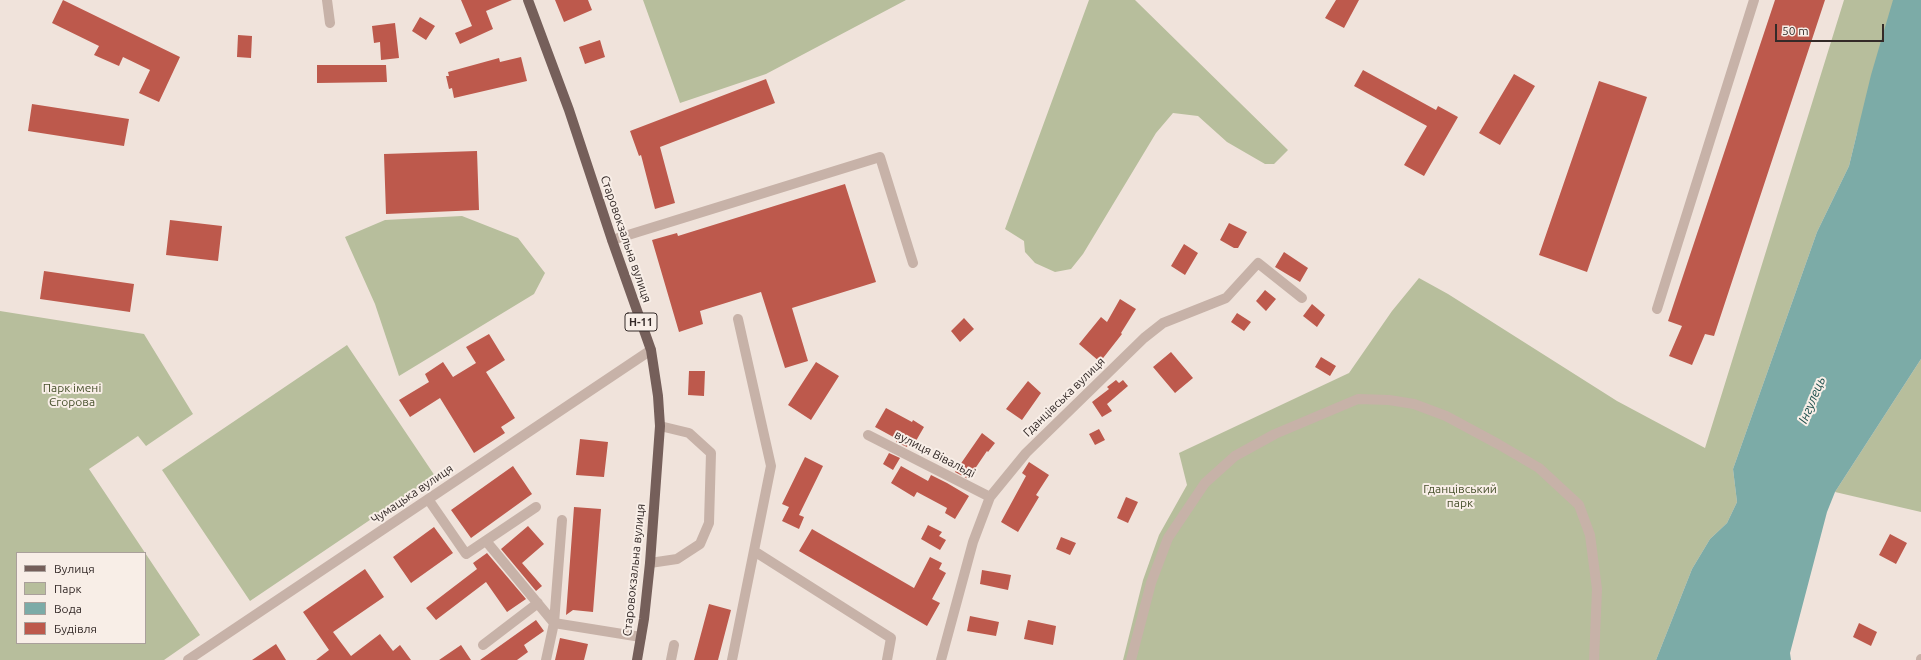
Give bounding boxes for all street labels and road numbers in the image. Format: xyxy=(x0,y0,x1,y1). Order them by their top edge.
street label: Старовокзальна вулиця xyxy=(597,174,655,304)
road number: Н-11 xyxy=(625,313,657,331)
street label: Гданцівська вулиця xyxy=(1020,354,1108,440)
street label: вулиця Вівальді xyxy=(892,427,978,481)
street label: Чумацька вулиця xyxy=(368,461,456,527)
street label: Старовокзальна вулиця xyxy=(620,503,648,637)

